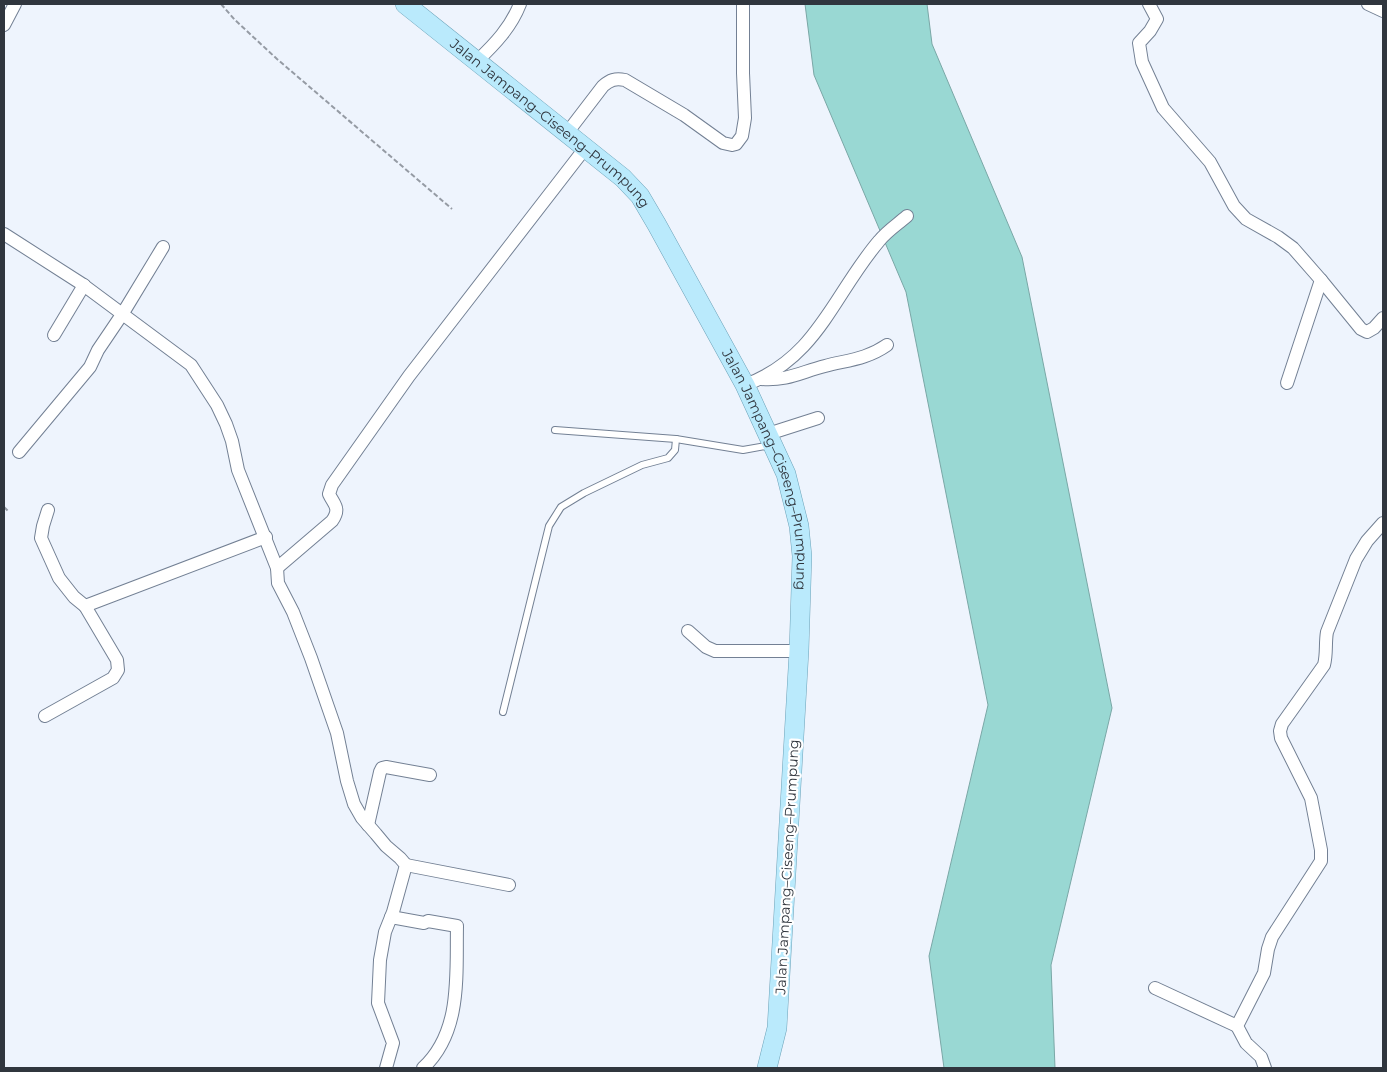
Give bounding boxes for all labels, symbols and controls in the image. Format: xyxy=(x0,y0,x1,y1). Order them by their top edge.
street label: Jalan Jampang–Ciseeng–Prumpung xyxy=(446,34,654,211)
street label: Jalan Jampang–Ciseeng–Prumpung xyxy=(717,345,811,590)
street label: Jalan Jampang–Ciseeng–Prumpung xyxy=(771,739,803,996)

